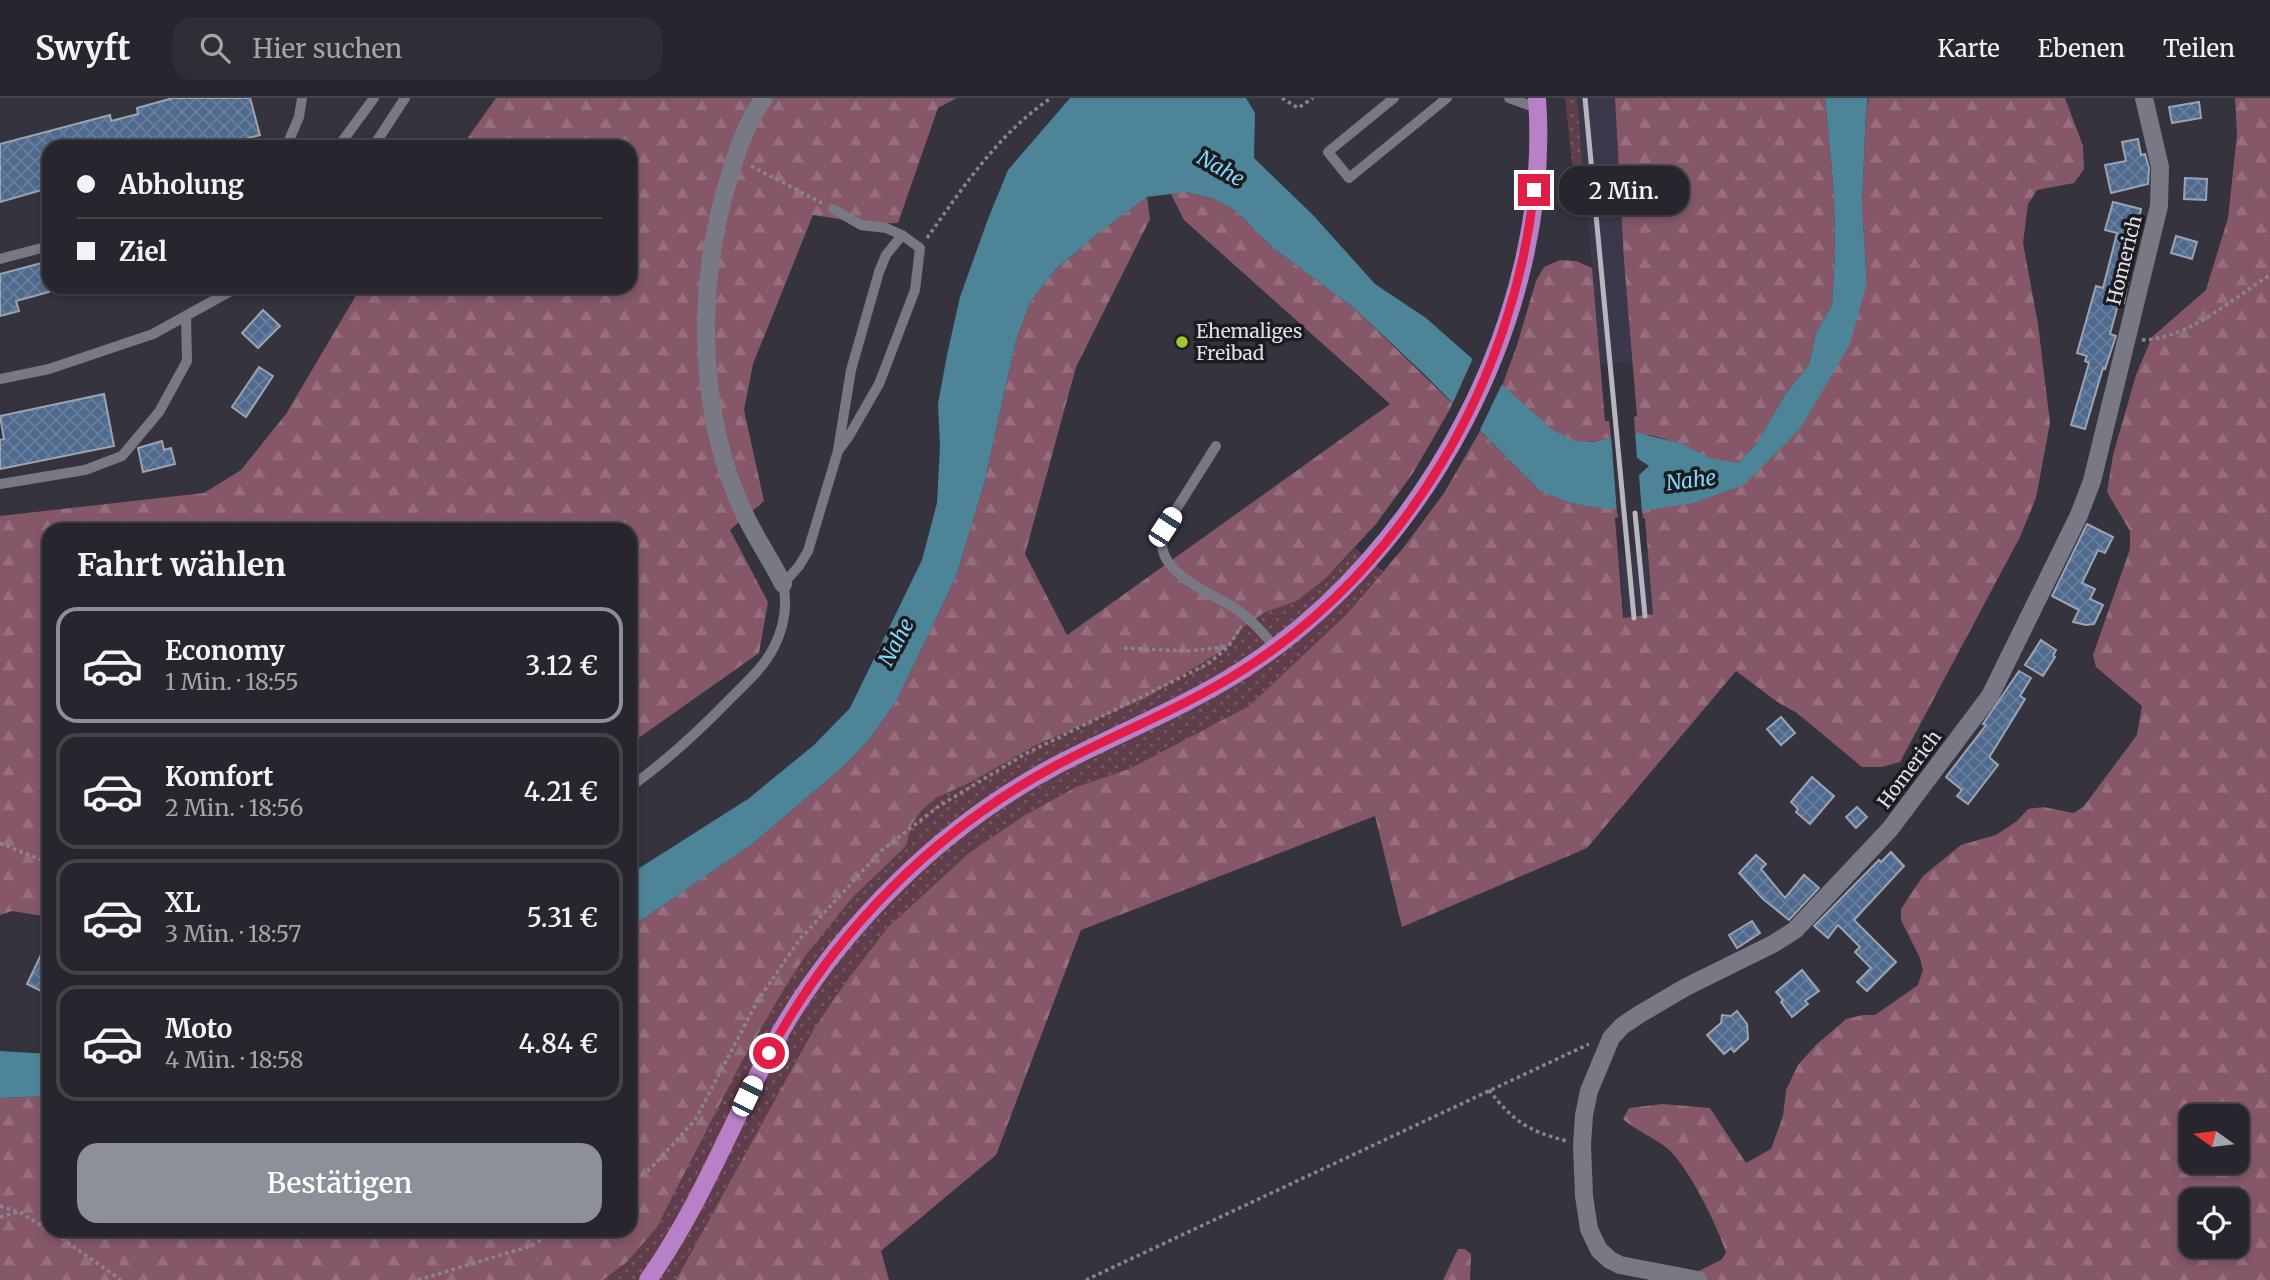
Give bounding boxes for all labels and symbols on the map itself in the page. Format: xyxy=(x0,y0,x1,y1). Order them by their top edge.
water label: Nahe xyxy=(1192,144,1250,192)
callout: 2 Min. xyxy=(1558,166,1688,214)
route end xyxy=(1518,174,1550,206)
street label: Homerich xyxy=(2101,212,2147,307)
place label: Ehemaliges Freibad xyxy=(1196,319,1302,365)
marker: Ehemaliges Freibad xyxy=(1174,334,1190,350)
water label: Nahe xyxy=(1664,464,1718,496)
car xyxy=(1145,504,1186,550)
water label: Nahe xyxy=(872,613,920,671)
street label: Homerich xyxy=(1872,725,1946,813)
route start xyxy=(753,1037,785,1069)
car xyxy=(729,1073,766,1119)
north arrow xyxy=(2179,1104,2249,1174)

